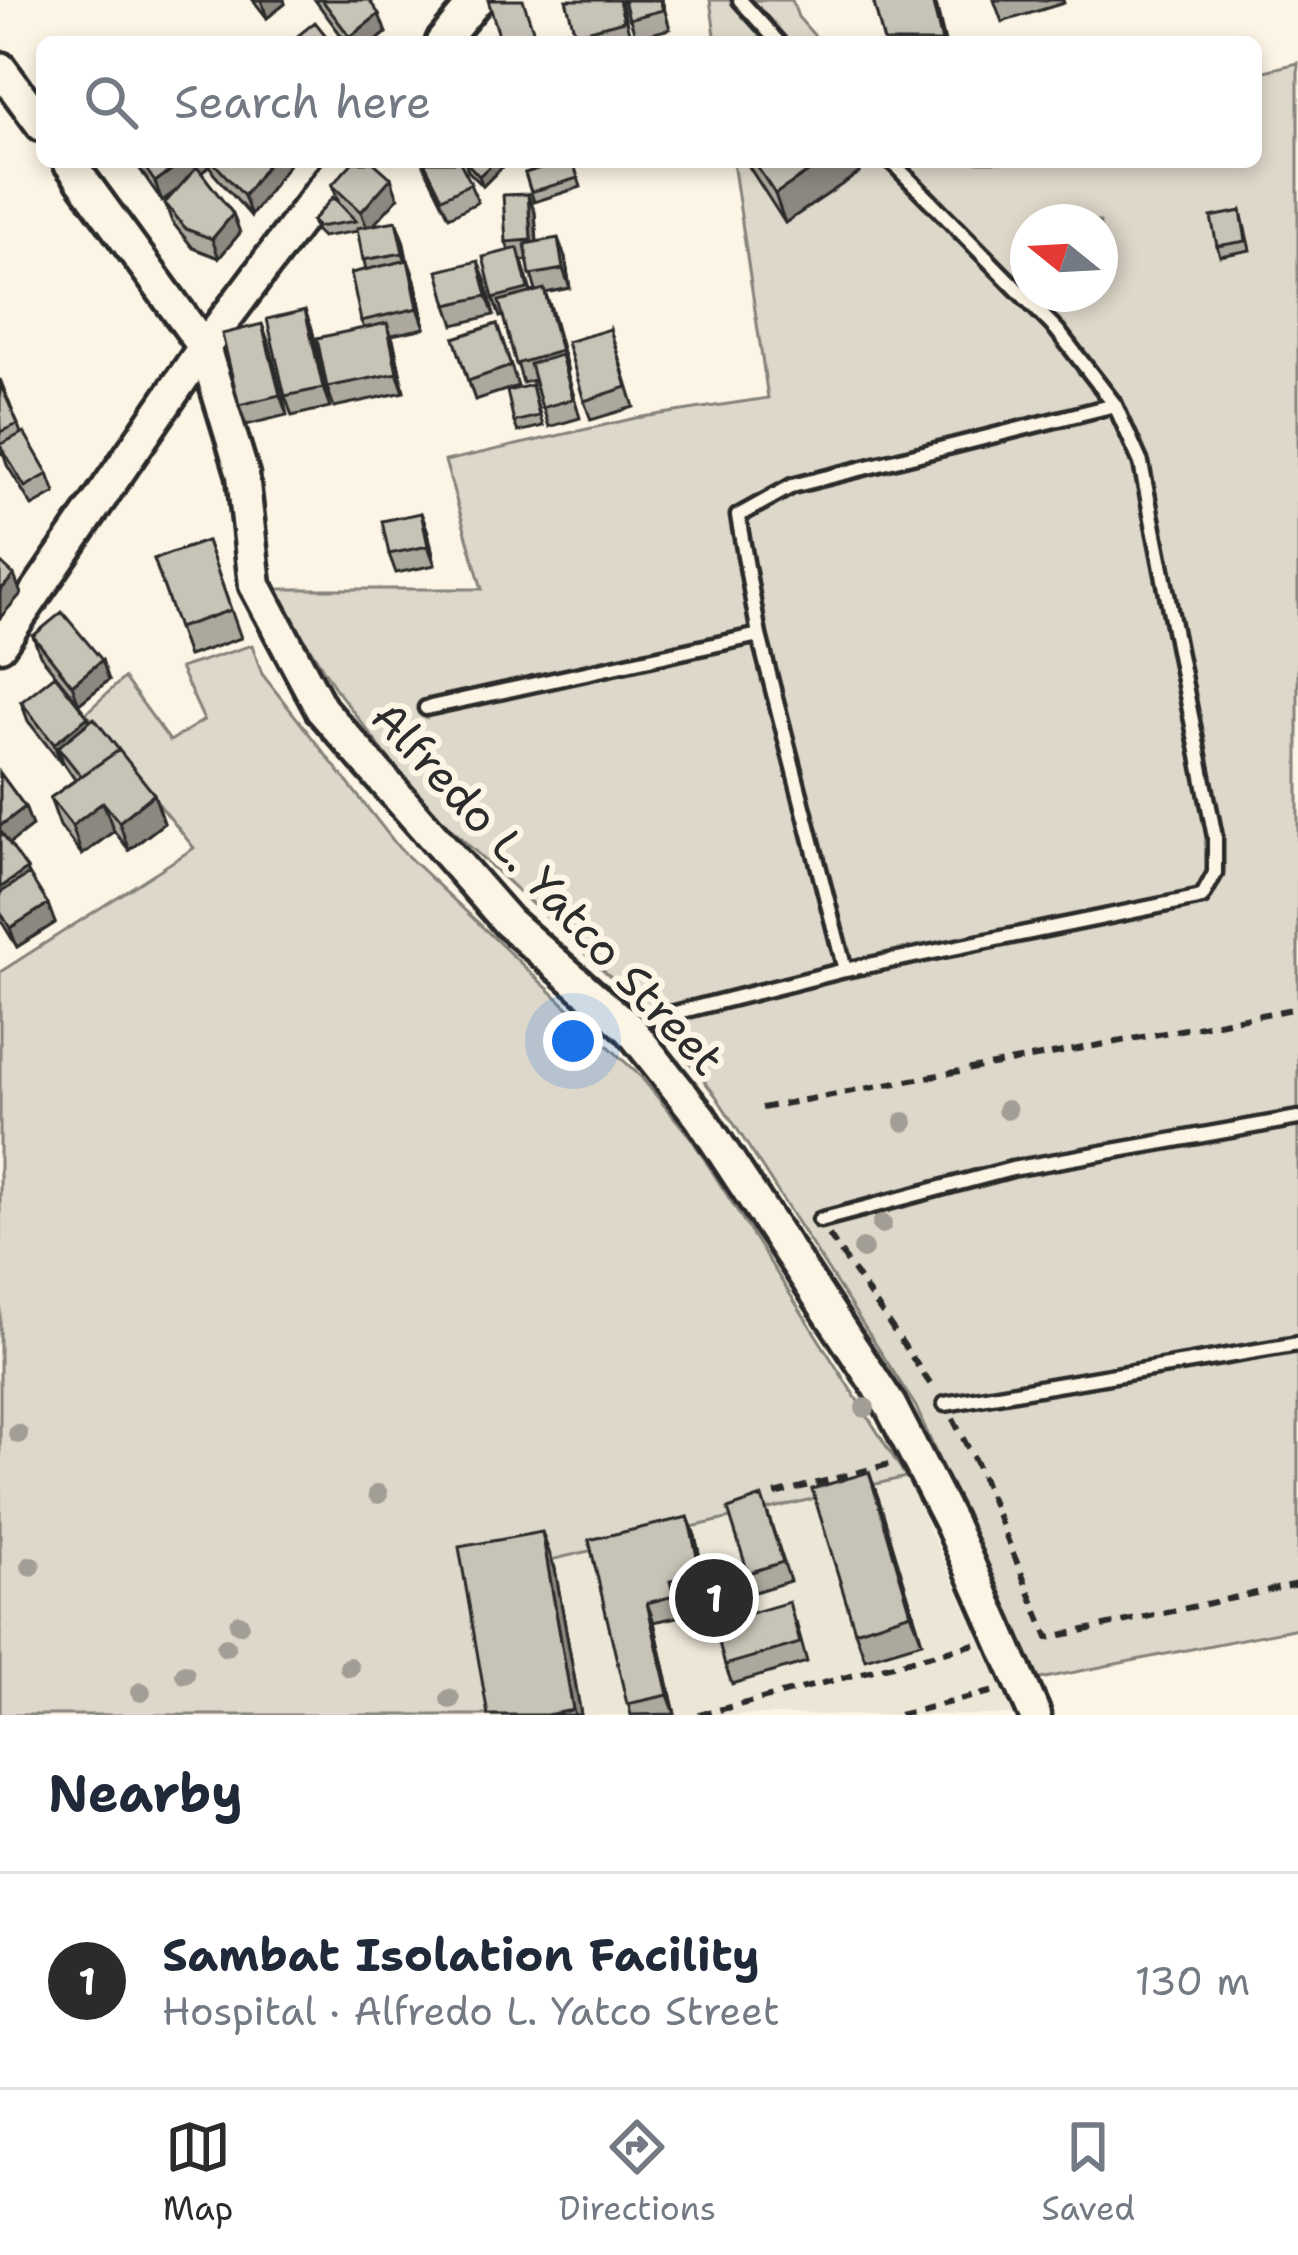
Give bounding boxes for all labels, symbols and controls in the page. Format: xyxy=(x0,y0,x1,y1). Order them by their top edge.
search box xyxy=(36,36,1262,168)
icon: search xyxy=(78,69,144,135)
text: Search here xyxy=(174,72,431,132)
north arrow xyxy=(1010,204,1118,312)
street label: Alfredo L. Yatco Street xyxy=(358,688,738,1088)
your location xyxy=(543,1011,603,1071)
pin: 1 xyxy=(675,1553,753,1643)
text: Nearby xyxy=(48,1759,243,1827)
text: Sambat Isolation Facility xyxy=(162,1925,760,1985)
text: 1 xyxy=(78,1955,96,2007)
text: 130 m xyxy=(1135,1955,1250,2007)
text: Hospital · Alfredo L. Yatco Street xyxy=(162,1985,780,2037)
tab: Map xyxy=(163,2114,233,2231)
tab: Directions xyxy=(559,2114,716,2231)
tab: Saved xyxy=(1042,2114,1135,2231)

